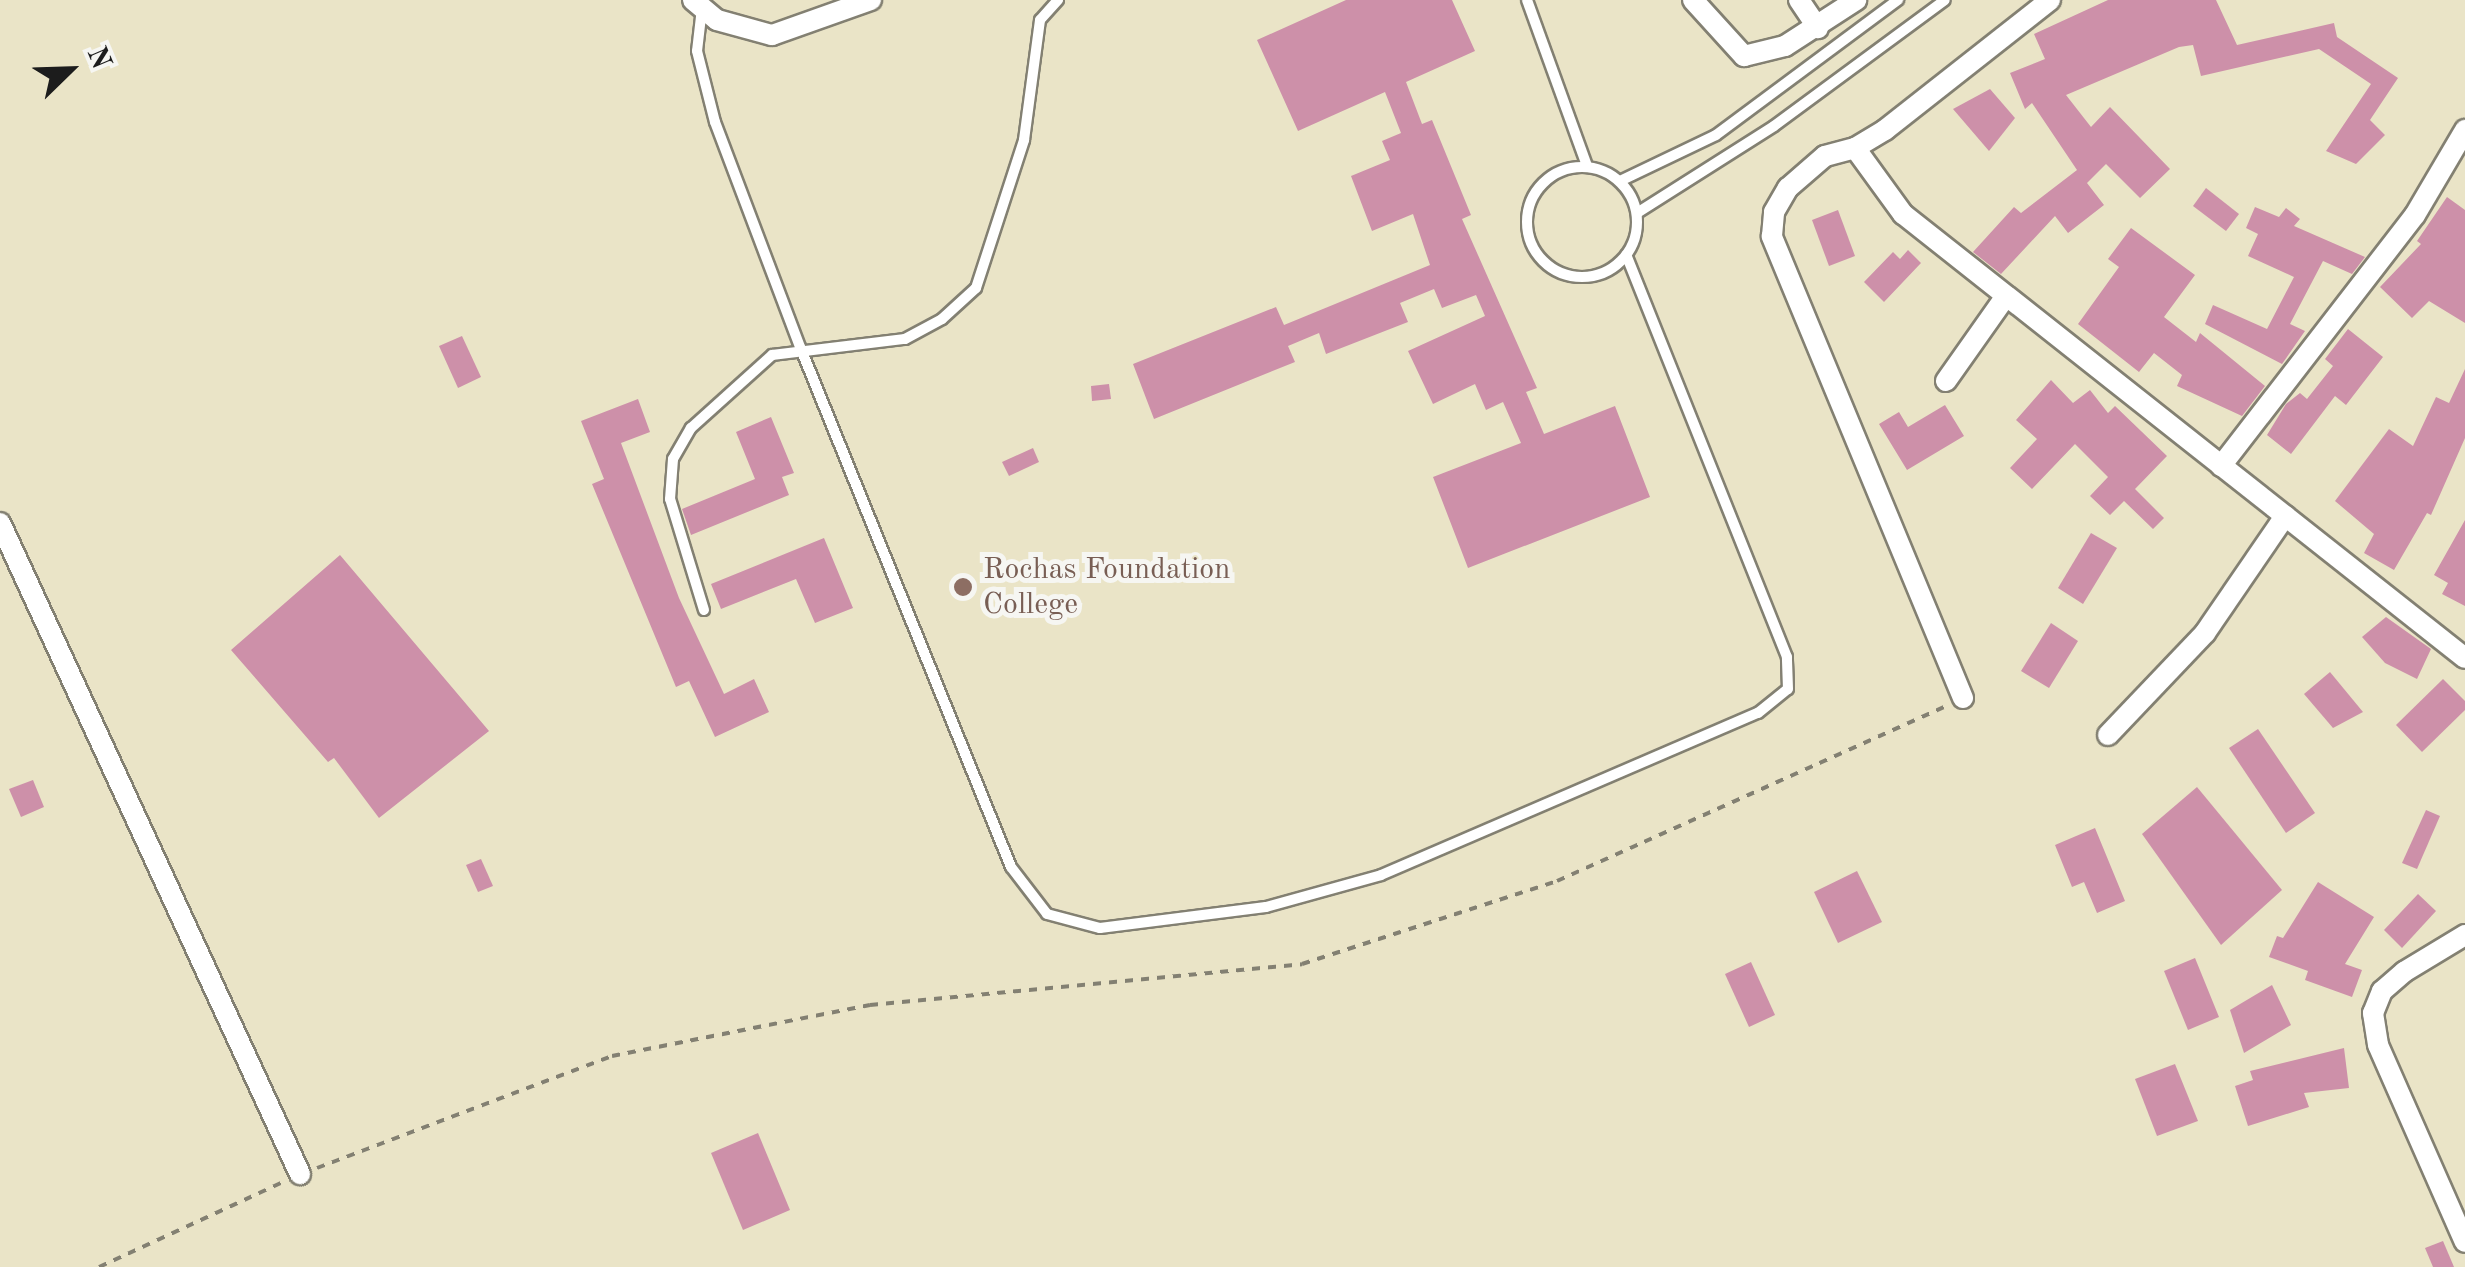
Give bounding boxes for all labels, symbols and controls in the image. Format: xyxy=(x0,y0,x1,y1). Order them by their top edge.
north arrow xyxy=(20,20,120,120)
text: N xyxy=(81,43,115,74)
place label: Rochas Foundation College xyxy=(983,552,1230,622)
marker: Rochas Foundation College xyxy=(952,576,974,598)

